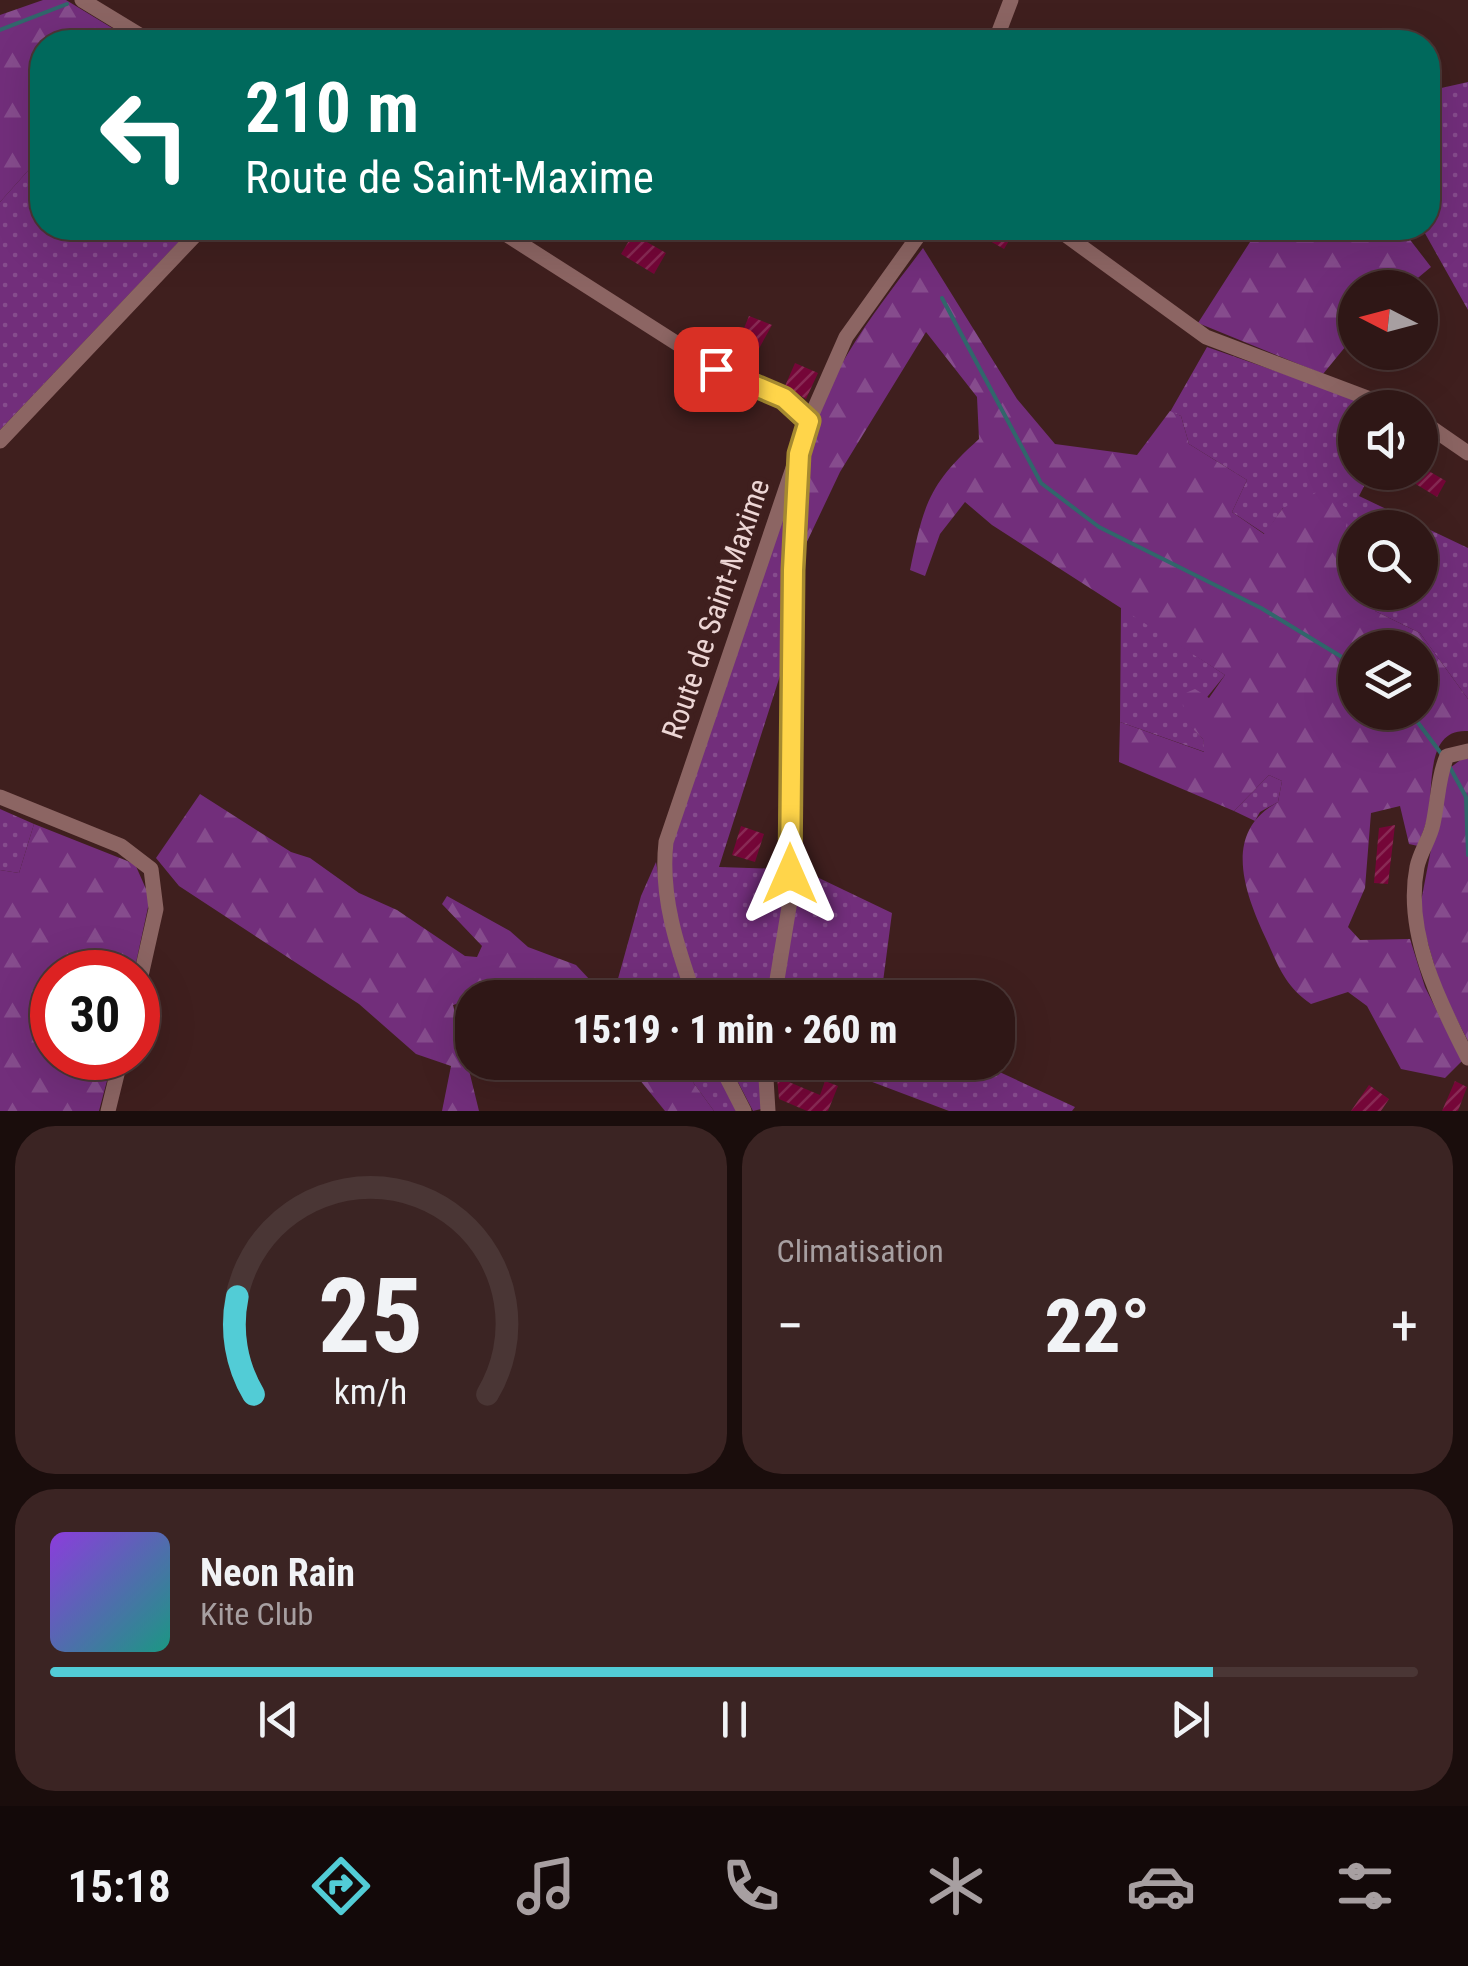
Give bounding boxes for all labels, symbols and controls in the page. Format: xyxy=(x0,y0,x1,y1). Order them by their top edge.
text: 210 m xyxy=(245,67,419,149)
icon: left xyxy=(80,70,210,200)
text: Route de Saint-Maxime xyxy=(245,151,654,204)
north arrow xyxy=(1338,270,1438,370)
map controls xyxy=(1338,270,1438,730)
pin xyxy=(674,327,759,412)
icon: arrive xyxy=(689,342,744,397)
button: sound xyxy=(1338,390,1438,490)
street label: Route de Saint-Maxime xyxy=(655,474,776,743)
button: search xyxy=(1338,510,1438,610)
button: layers xyxy=(1338,630,1438,730)
position arrow xyxy=(738,822,842,926)
speed limit sign: 30 xyxy=(30,950,160,1080)
text: 15:19 · 1 min · 260 m xyxy=(573,1008,897,1052)
text: Climatisation xyxy=(777,1232,944,1270)
text: 25 xyxy=(318,1256,423,1377)
text: 22° xyxy=(1044,1282,1150,1370)
text: − xyxy=(777,1294,804,1358)
text: + xyxy=(1391,1294,1418,1358)
text: km/h xyxy=(334,1371,408,1413)
text: Neon Rain xyxy=(200,1551,355,1595)
text: Kite Club xyxy=(200,1595,313,1633)
icon: previous xyxy=(251,1692,306,1747)
icon: pause xyxy=(707,1692,762,1747)
icon: next xyxy=(1163,1692,1218,1747)
icon: directions xyxy=(306,1851,376,1921)
icon: music xyxy=(511,1851,581,1921)
icon: phone xyxy=(716,1851,786,1921)
icon: climate xyxy=(921,1851,991,1921)
icon: car xyxy=(1126,1851,1196,1921)
icon: filters xyxy=(1330,1851,1400,1921)
text: 15:18 xyxy=(67,1860,171,1913)

